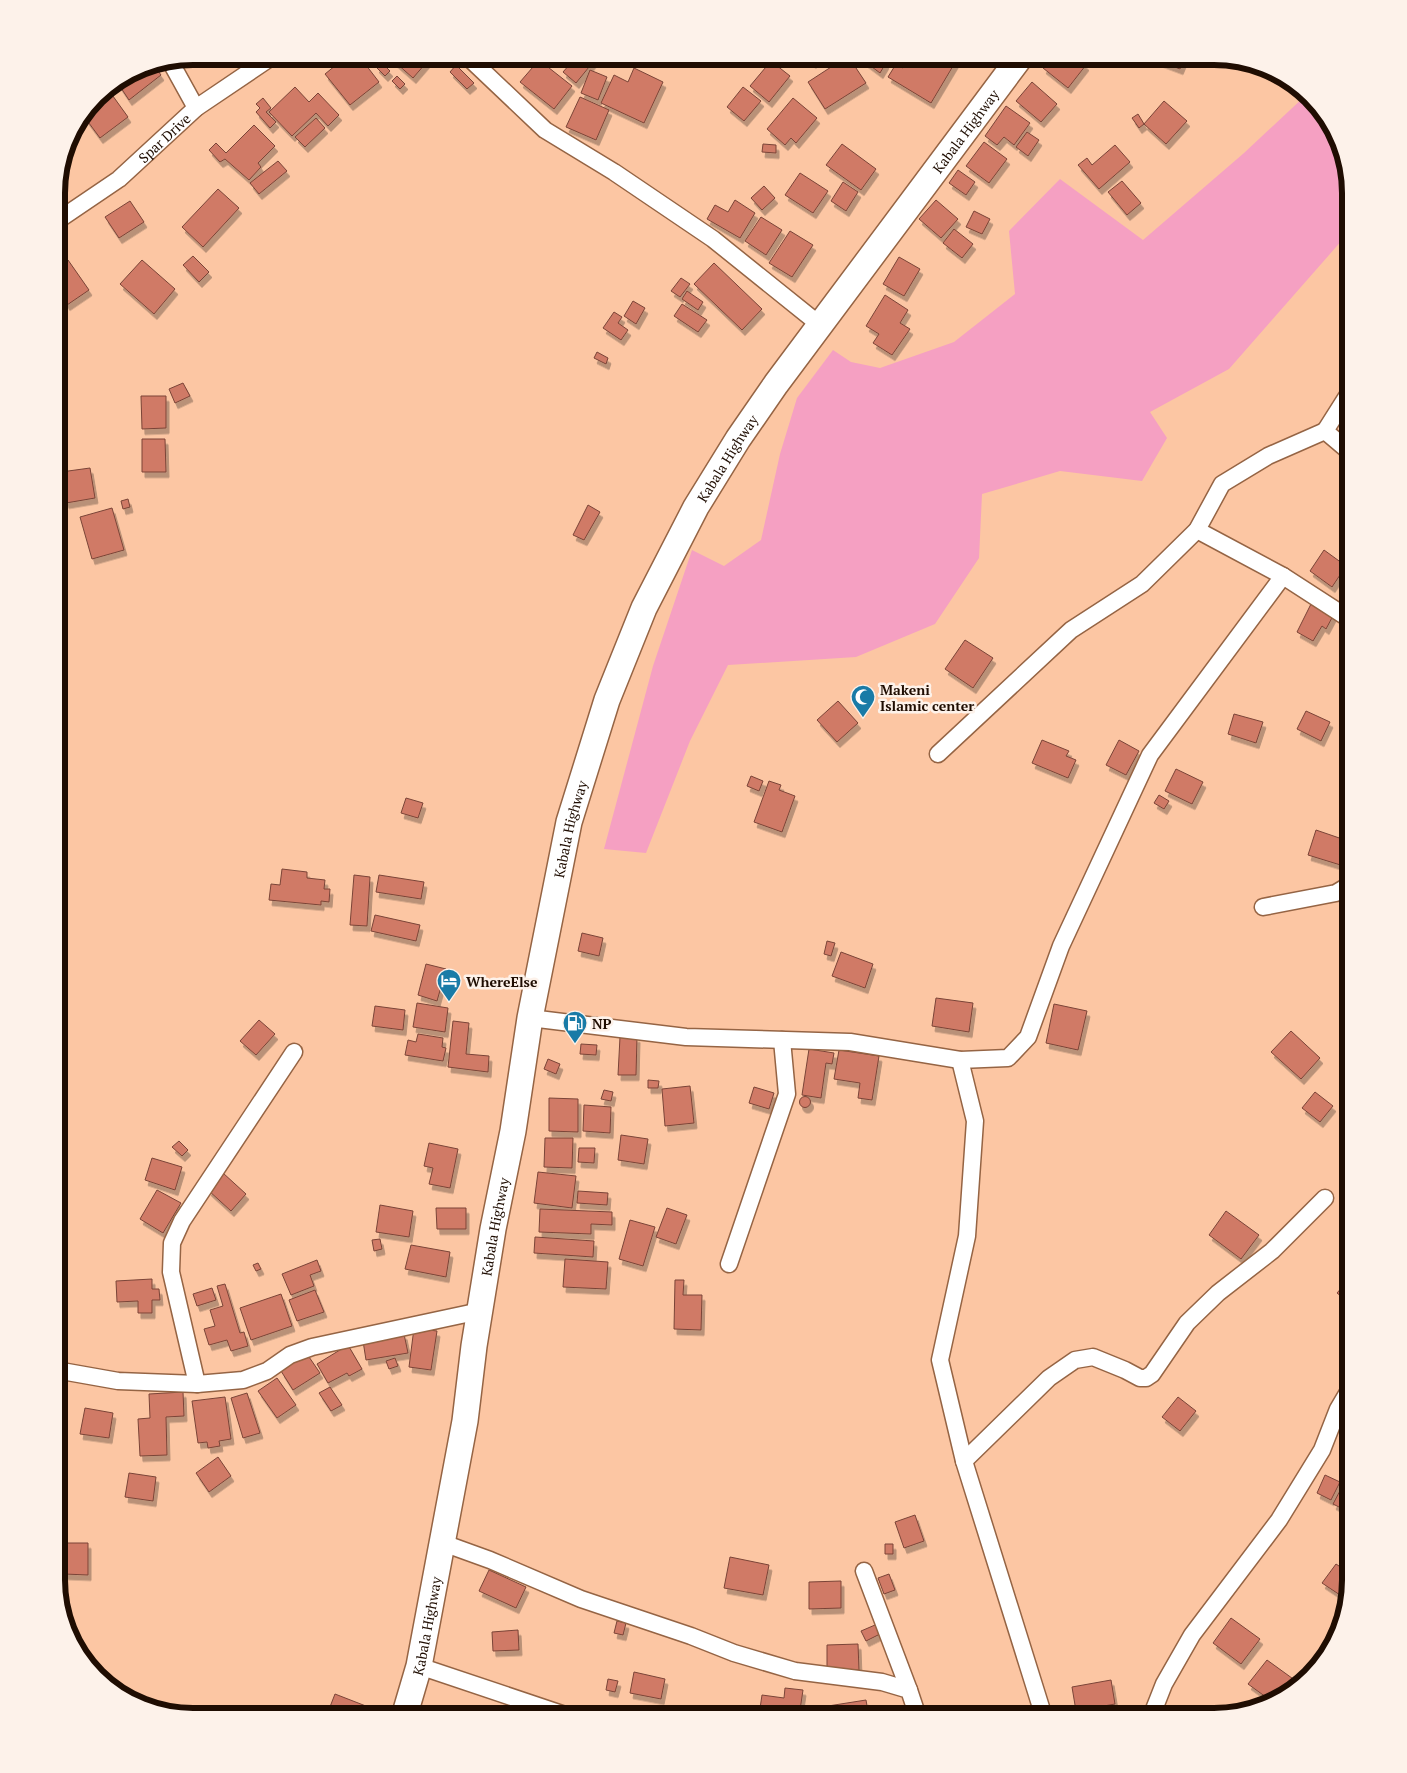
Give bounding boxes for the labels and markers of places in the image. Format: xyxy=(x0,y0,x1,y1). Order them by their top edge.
place label: Makeni Islamic center xyxy=(880,680,974,715)
mosque icon: Makeni Islamic center xyxy=(850,684,876,718)
hotel icon: WhereElse xyxy=(436,968,462,1002)
place label: WhereElse xyxy=(466,972,538,991)
fuel station icon: NP xyxy=(562,1010,588,1044)
place label: NP xyxy=(592,1014,612,1033)

